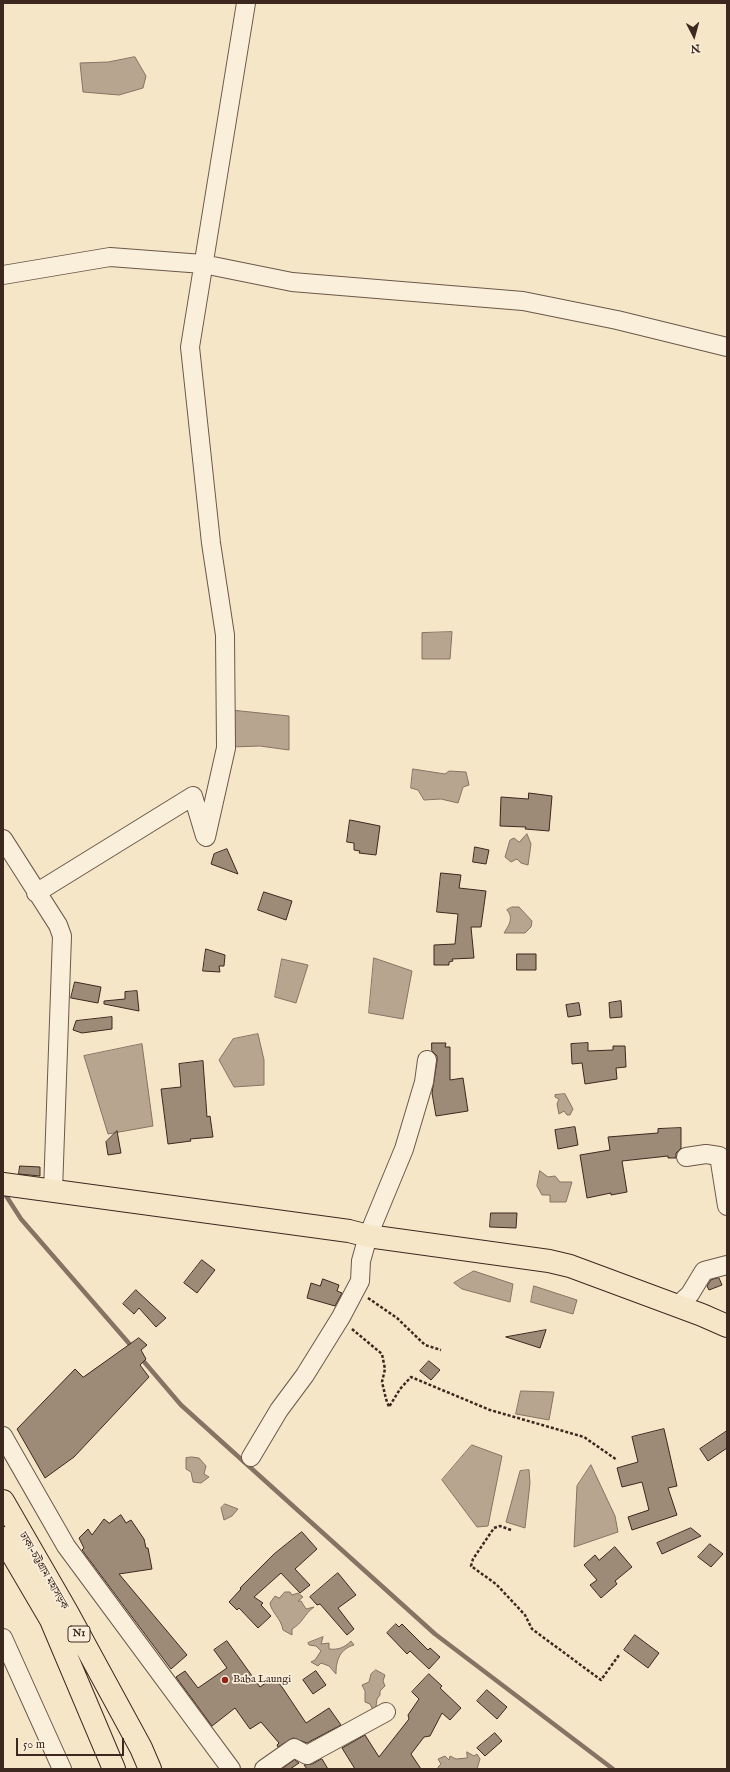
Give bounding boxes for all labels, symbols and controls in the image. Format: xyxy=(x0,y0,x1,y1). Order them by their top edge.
north arrow xyxy=(674,16,714,56)
text: N xyxy=(690,40,701,55)
street label: ঢাকা-চট্টগ্রাম মহাসড়ক xyxy=(16,1530,70,1612)
road number: N1 xyxy=(68,1626,90,1642)
place label: Baba Laungi xyxy=(233,1673,291,1687)
marker: Baba Laungi xyxy=(220,1675,230,1685)
scale bar xyxy=(18,1730,126,1756)
text: 50 m xyxy=(23,1737,45,1752)

